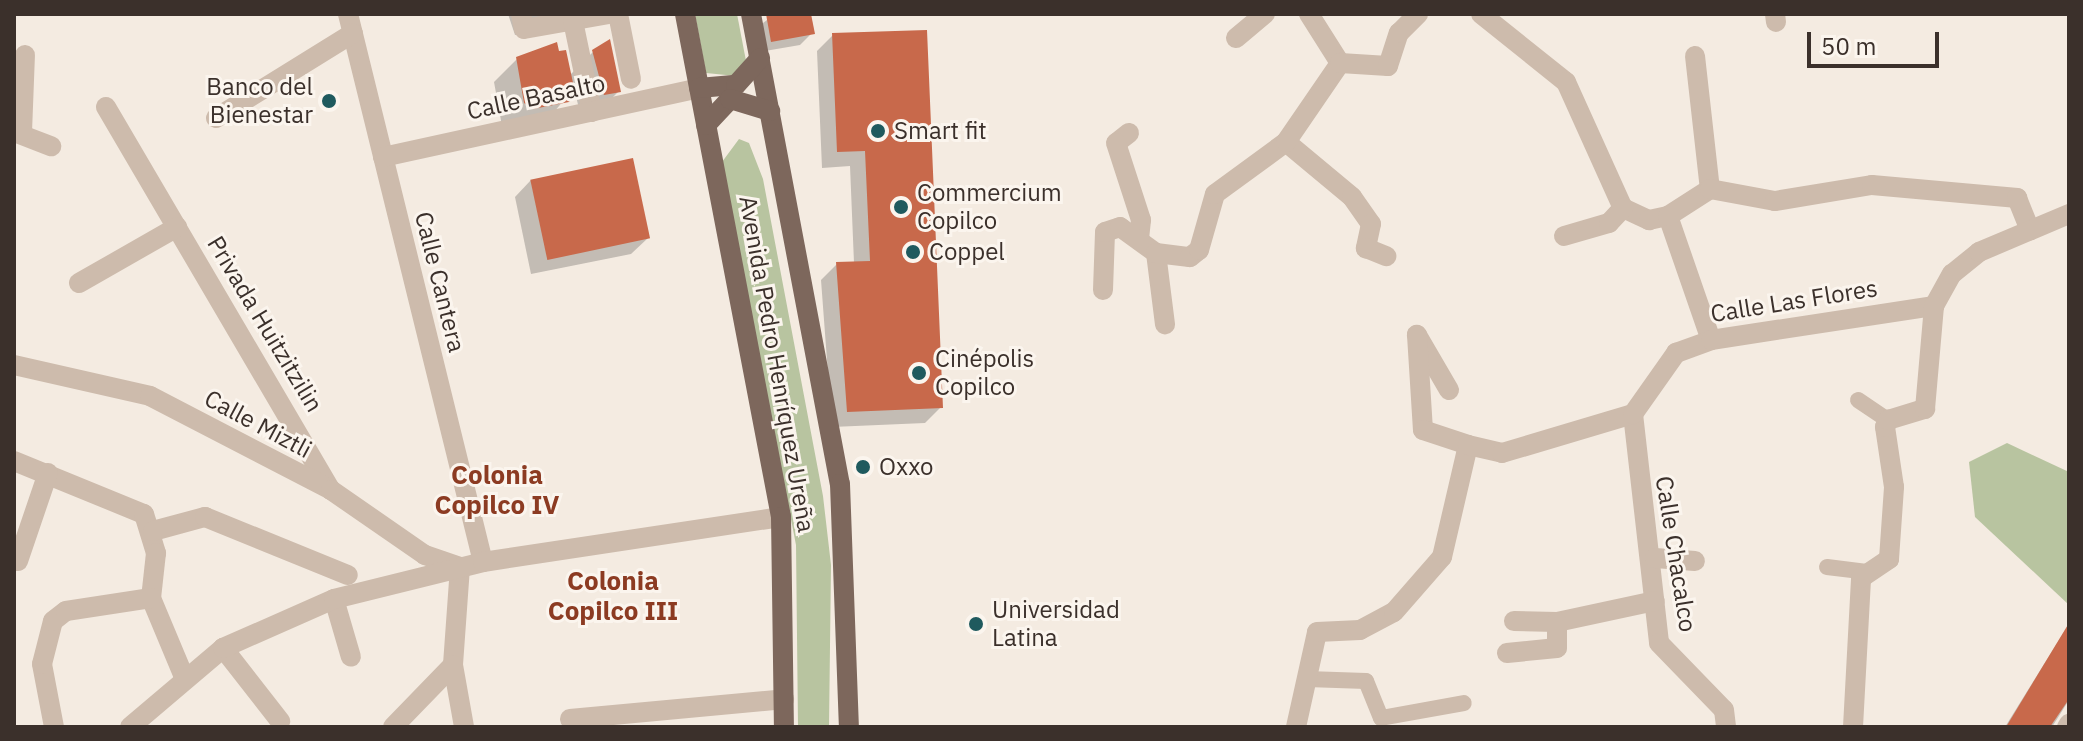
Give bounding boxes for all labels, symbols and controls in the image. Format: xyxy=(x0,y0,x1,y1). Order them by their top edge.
scale bar xyxy=(1811,16,1943,66)
text: 50 m xyxy=(1821,30,1876,62)
street label: Calle Basalto xyxy=(464,68,608,126)
place label: Banco del Bienestar xyxy=(206,73,313,129)
marker: Banco del Bienestar xyxy=(320,92,338,110)
place label: Smart fit xyxy=(894,117,987,145)
marker: Smart fit xyxy=(869,122,887,140)
place label: Commercium Copilco xyxy=(917,179,1062,235)
street label: Avenida Pedro Henríquez Ureña xyxy=(733,193,821,535)
marker: Commercium Copilco xyxy=(892,198,910,216)
street label: Calle Cantera xyxy=(409,209,471,355)
street label: Privada Huitzitzilin xyxy=(201,231,329,417)
place label: Coppel xyxy=(929,238,1005,266)
marker: Coppel xyxy=(904,243,922,261)
street label: Calle Las Flores xyxy=(1708,274,1880,328)
place label: Cinépolis Copilco xyxy=(935,345,1034,401)
marker: Cinépolis Copilco xyxy=(910,364,928,382)
street label: Calle Miztli xyxy=(200,384,316,464)
place label: Oxxo xyxy=(879,453,933,481)
marker: Oxxo xyxy=(854,458,872,476)
district label: Colonia Copilco IV xyxy=(435,459,559,520)
street label: Calle Chacalco xyxy=(1649,474,1703,634)
district label: Colonia Copilco III xyxy=(548,565,678,626)
place label: Universidad Latina xyxy=(992,596,1120,652)
marker: Universidad Latina xyxy=(967,615,985,633)

